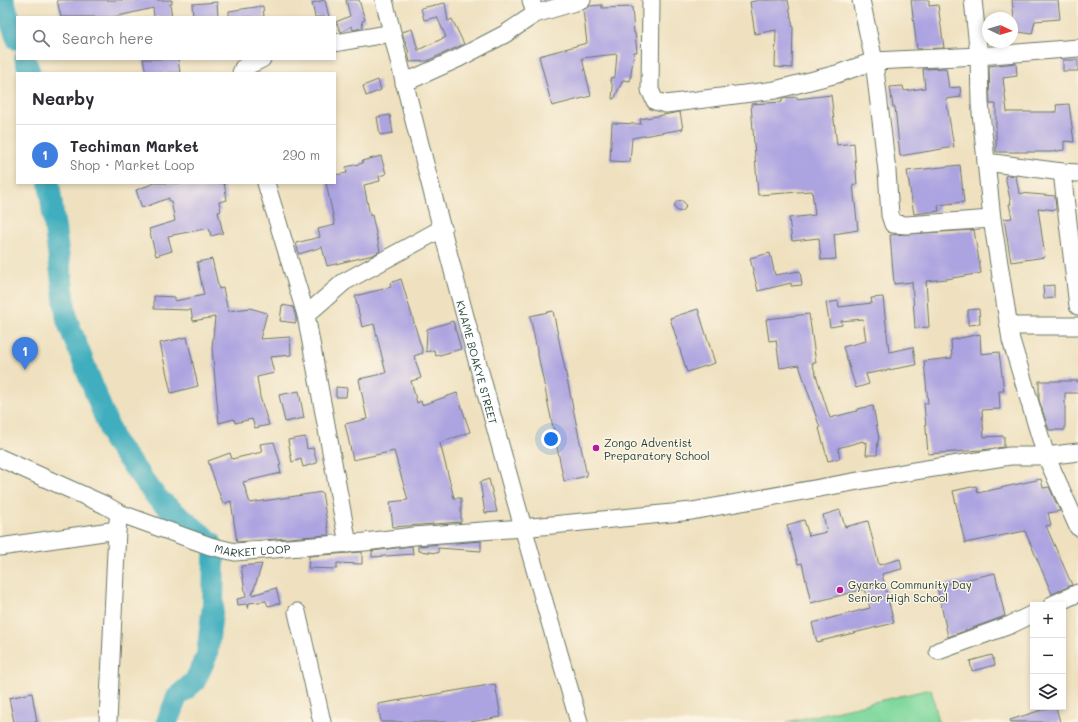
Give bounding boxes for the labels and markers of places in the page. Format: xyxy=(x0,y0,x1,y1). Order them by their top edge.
pin: 1 xyxy=(12,337,38,370)
place label: Zongo Adventist Preparatory School xyxy=(604,435,710,463)
marker: Zongo Adventist Preparatory School xyxy=(591,443,601,453)
place label: Gyarko Community Day Senior High School xyxy=(848,577,972,605)
marker: Gyarko Community Day Senior High School xyxy=(835,585,845,595)

